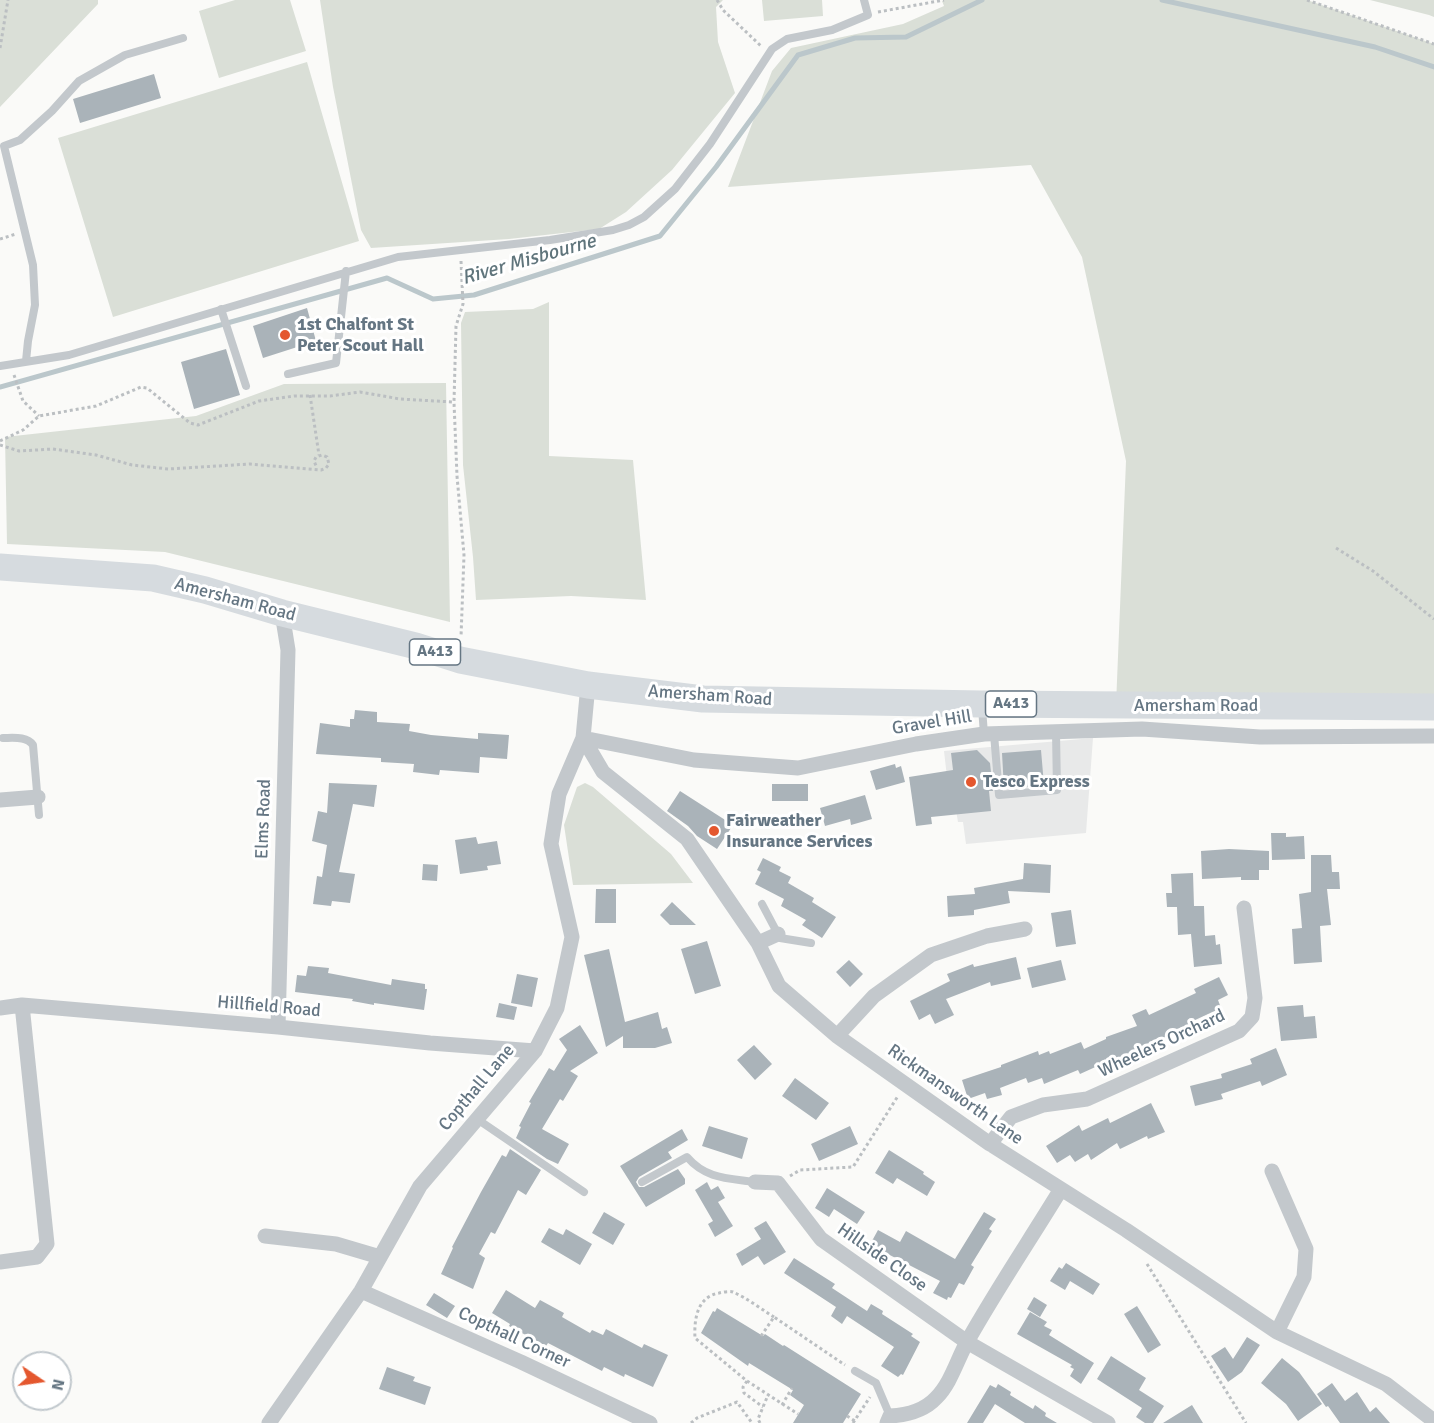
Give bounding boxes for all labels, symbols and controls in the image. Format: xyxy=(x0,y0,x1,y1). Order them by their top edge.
water label: River Misbourne xyxy=(459,229,599,291)
place label: 1st Chalfont St Peter Scout Hall xyxy=(297,314,424,356)
marker: 1st Chalfont St Peter Scout Hall xyxy=(278,328,292,342)
street label: Amersham Road xyxy=(172,573,298,627)
road number: A413 xyxy=(410,639,460,665)
street label: Amersham Road xyxy=(647,681,773,711)
road number: A413 xyxy=(986,691,1036,717)
street label: Amersham Road xyxy=(1134,695,1258,717)
street label: Gravel Hill xyxy=(891,706,973,740)
place label: Tesco Express xyxy=(983,771,1090,793)
marker: Tesco Express xyxy=(964,775,978,789)
street label: Elms Road xyxy=(252,779,276,859)
place label: Fairweather Insurance Services xyxy=(726,810,872,852)
marker: Fairweather Insurance Services xyxy=(707,824,721,838)
street label: Hillfield Road xyxy=(216,992,322,1022)
street label: Wheelers Orchard xyxy=(1095,1005,1229,1083)
street label: Copthall Lane xyxy=(435,1040,519,1136)
street label: Rickmansworth Lane xyxy=(883,1040,1027,1150)
street label: Hillside Close xyxy=(833,1219,931,1297)
street label: Copthall Corner xyxy=(454,1303,574,1373)
north arrow xyxy=(12,1351,72,1411)
text: N xyxy=(47,1377,69,1392)

